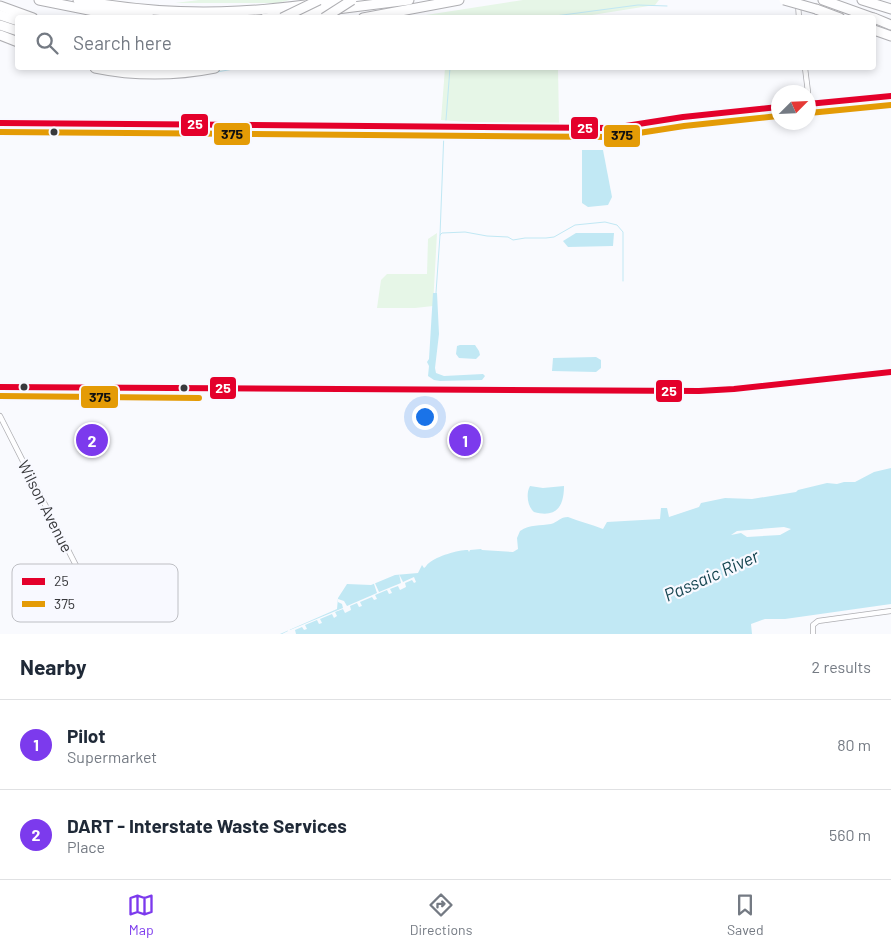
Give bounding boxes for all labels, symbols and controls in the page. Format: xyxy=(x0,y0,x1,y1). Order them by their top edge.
search box xyxy=(15,15,876,70)
icon: search xyxy=(33,29,61,57)
text: Search here xyxy=(73,31,172,54)
north arrow xyxy=(771,85,816,130)
line badge: 25 xyxy=(180,113,209,137)
text: 25 xyxy=(187,115,203,132)
line badge: 25 xyxy=(570,116,599,140)
text: 25 xyxy=(577,119,593,136)
line badge: 375 xyxy=(213,122,251,146)
line badge: 375 xyxy=(603,124,641,148)
text: 375 xyxy=(221,125,243,142)
text: 375 xyxy=(611,126,633,143)
unlabelled marker xyxy=(49,127,59,137)
line badge: 25 xyxy=(209,376,237,400)
text: 25 xyxy=(215,379,231,396)
line badge: 25 xyxy=(655,379,683,403)
unlabelled marker xyxy=(19,382,29,392)
text: 25 xyxy=(661,382,677,399)
unlabelled marker xyxy=(179,383,189,393)
line badge: 375 xyxy=(80,385,119,409)
text: 375 xyxy=(89,388,111,405)
your location xyxy=(412,404,438,430)
pin: 2 xyxy=(76,421,108,459)
pin: 1 xyxy=(449,421,481,459)
street label: Wilson Avenue xyxy=(15,457,77,555)
water label: Passaic River xyxy=(660,544,762,606)
legend xyxy=(12,564,178,622)
text: 25 xyxy=(54,572,69,589)
text: 375 xyxy=(54,595,75,612)
text: Nearby xyxy=(20,654,86,679)
text: 2 results xyxy=(812,657,871,676)
text: Pilot xyxy=(67,724,105,747)
text: 1 xyxy=(33,735,39,754)
text: 80 m xyxy=(837,735,871,754)
text: Supermarket xyxy=(67,747,157,766)
text: DART - Interstate Waste Services xyxy=(67,814,347,837)
text: 2 xyxy=(32,825,40,844)
text: 560 m xyxy=(829,825,871,844)
text: Place xyxy=(67,837,105,856)
tab: Map xyxy=(127,891,155,938)
tab: Directions xyxy=(410,891,472,938)
tab: Saved xyxy=(727,891,764,938)

